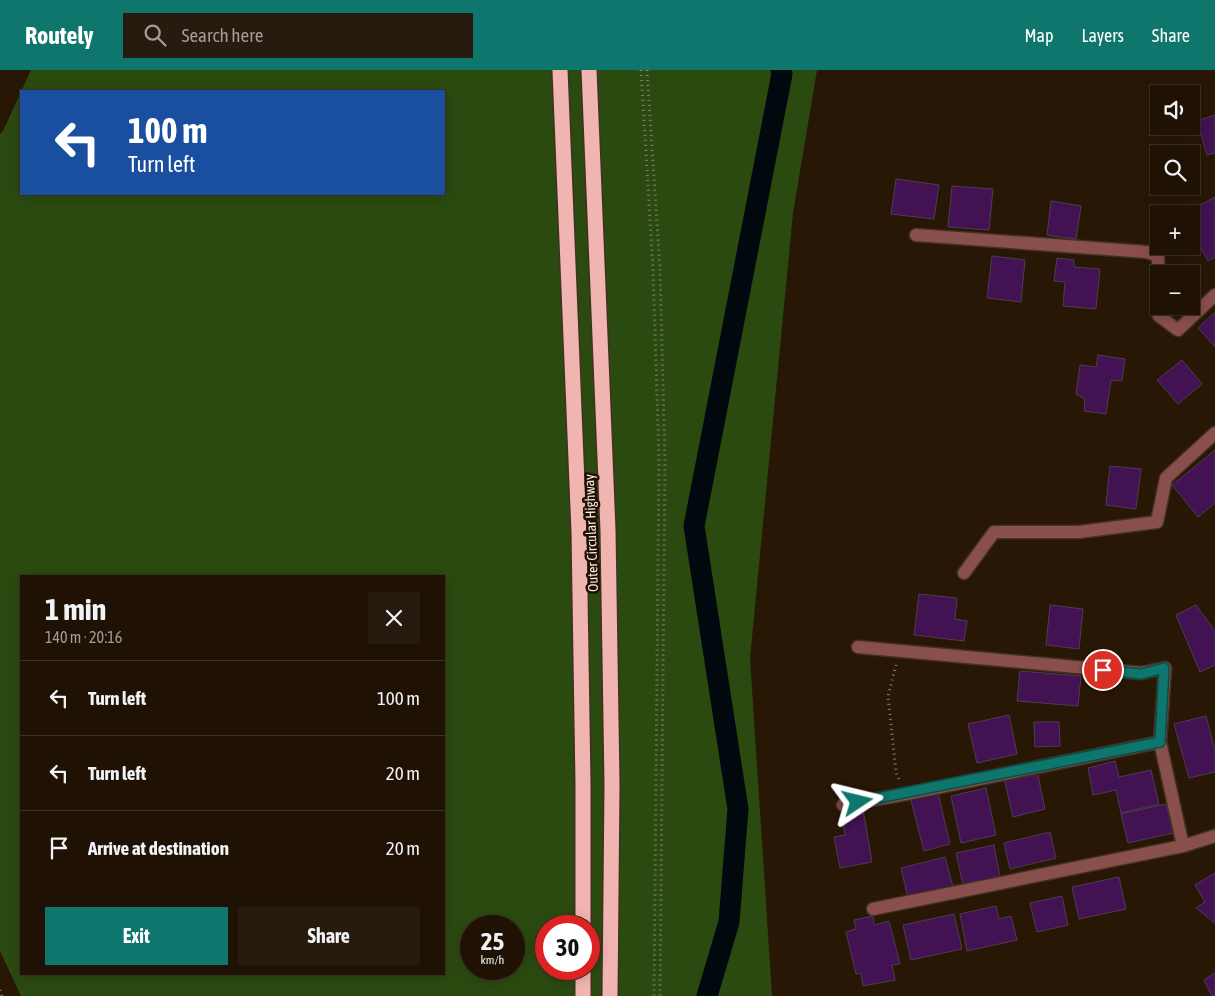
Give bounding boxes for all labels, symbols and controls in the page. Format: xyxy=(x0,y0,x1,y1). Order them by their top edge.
search box xyxy=(123,13,473,58)
icon: search xyxy=(141,21,169,49)
text: Routely xyxy=(25,22,93,49)
text: Search here xyxy=(181,24,263,46)
text: Map xyxy=(1024,25,1053,46)
text: Layers xyxy=(1081,25,1124,46)
text: Share xyxy=(1152,25,1190,46)
map controls xyxy=(1150,85,1200,315)
button: sound xyxy=(1150,85,1200,135)
icon: left xyxy=(45,110,110,175)
text: 100 m xyxy=(128,110,207,150)
button: search xyxy=(1150,145,1200,195)
text: Turn left xyxy=(128,151,195,177)
button: + xyxy=(1150,205,1200,255)
button: − xyxy=(1150,265,1200,315)
street label: Outer Circular Highway xyxy=(581,474,601,592)
text: 1 min xyxy=(45,592,106,626)
button: close xyxy=(368,592,420,644)
text: 140 m · 20:16 xyxy=(45,628,122,646)
pin xyxy=(1082,649,1124,691)
icon: arrive xyxy=(1089,656,1117,684)
icon: left xyxy=(45,684,73,712)
text: Turn left xyxy=(88,687,146,709)
text: 100 m xyxy=(377,687,420,709)
icon: left xyxy=(45,759,73,787)
text: Turn left xyxy=(88,762,146,784)
text: 20 m xyxy=(386,762,420,784)
position arrow xyxy=(831,775,883,827)
icon: arrive xyxy=(45,834,73,862)
text: Arrive at destination xyxy=(88,837,229,859)
text: 20 m xyxy=(386,837,420,859)
button: Exit xyxy=(45,907,228,965)
button: Share xyxy=(238,907,420,965)
speed limit sign: 30 xyxy=(535,915,600,980)
text: 25 xyxy=(481,927,504,955)
text: km/h xyxy=(481,953,504,967)

